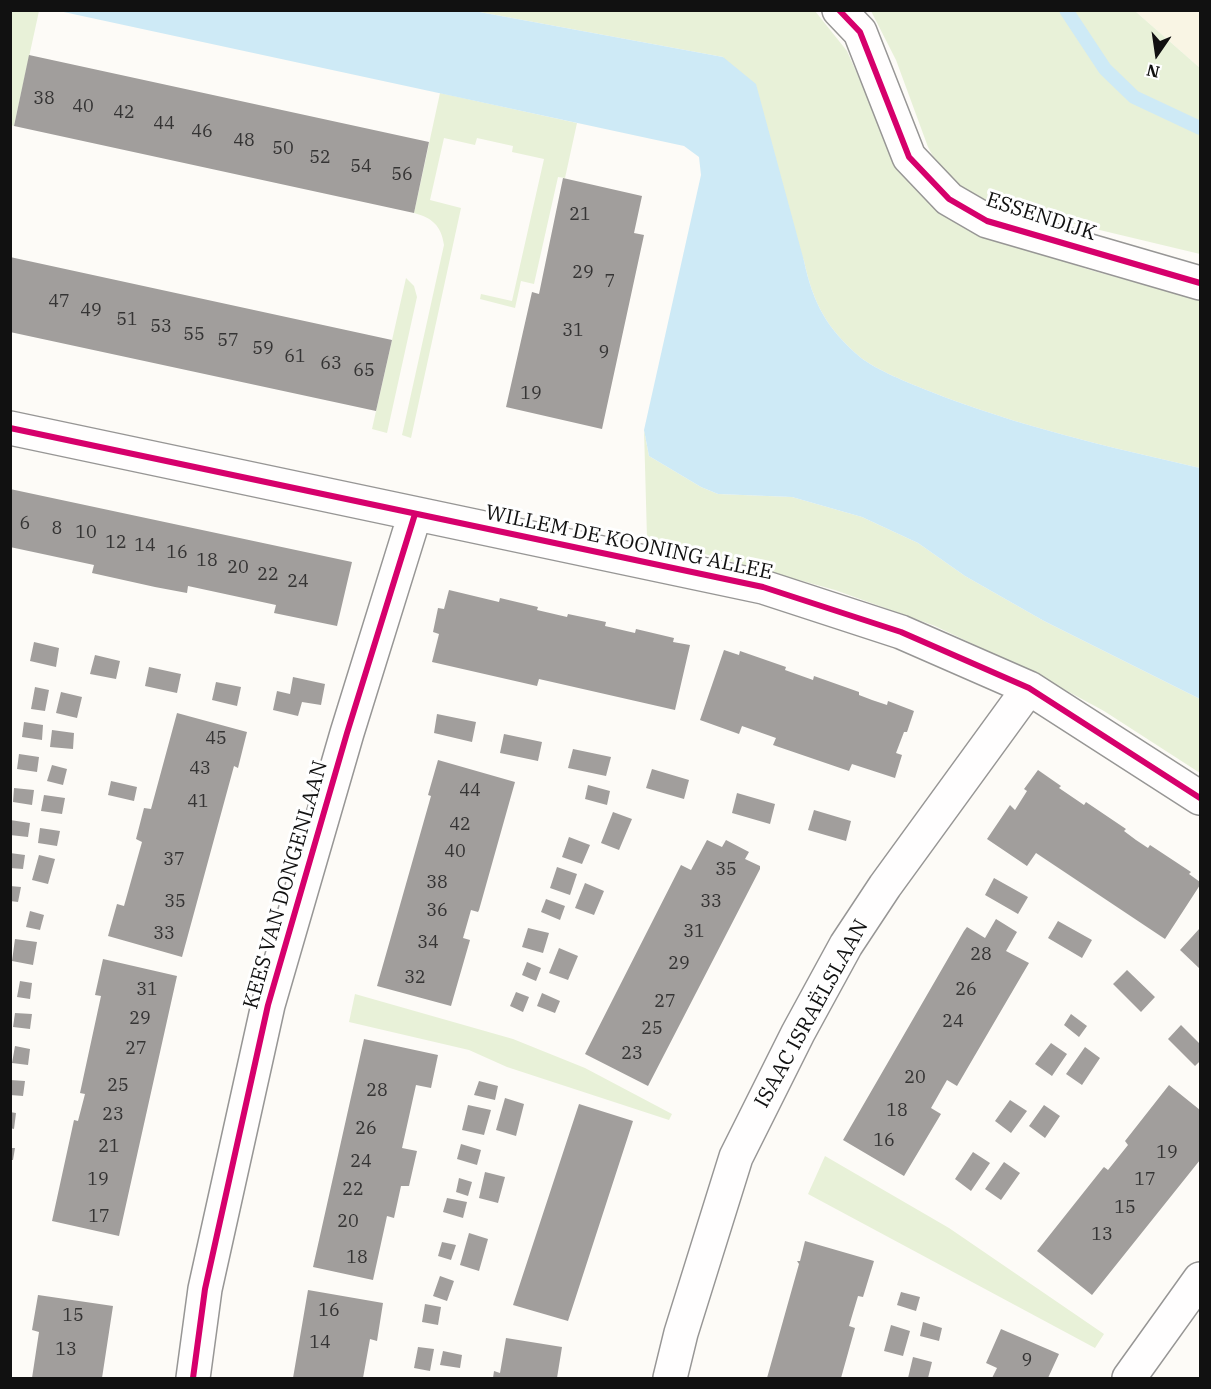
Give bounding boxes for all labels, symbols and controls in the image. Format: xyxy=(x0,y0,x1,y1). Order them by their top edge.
north arrow xyxy=(1127,24,1187,84)
text: N xyxy=(1145,60,1161,83)
house number: 38 xyxy=(33,88,55,110)
house number: 40 xyxy=(72,96,94,118)
house number: 42 xyxy=(113,102,135,124)
house number: 44 xyxy=(153,113,175,135)
house number: 46 xyxy=(191,121,213,143)
house number: 48 xyxy=(233,130,255,152)
house number: 50 xyxy=(272,138,294,160)
house number: 52 xyxy=(309,147,331,169)
house number: 54 xyxy=(350,156,372,178)
house number: 56 xyxy=(391,164,413,186)
street label: ESSENDIJK xyxy=(983,187,1099,247)
house number: 21 xyxy=(569,204,591,226)
house number: 29 xyxy=(572,262,594,284)
house number: 7 xyxy=(605,271,615,293)
house number: 47 xyxy=(48,291,70,313)
house number: 49 xyxy=(80,300,102,322)
house number: 51 xyxy=(116,309,138,331)
house number: 53 xyxy=(150,316,172,338)
house number: 31 xyxy=(562,320,584,342)
house number: 55 xyxy=(183,324,205,346)
house number: 57 xyxy=(217,330,239,352)
house number: 59 xyxy=(252,338,274,360)
house number: 9 xyxy=(599,342,609,364)
house number: 61 xyxy=(284,346,306,368)
house number: 63 xyxy=(320,353,342,375)
house number: 65 xyxy=(353,360,375,382)
house number: 19 xyxy=(520,383,542,405)
street label: WILLEM DE KOONING ALLEE xyxy=(483,500,775,586)
house number: 6 xyxy=(20,513,30,535)
house number: 8 xyxy=(52,518,62,540)
house number: 10 xyxy=(75,522,97,544)
house number: 12 xyxy=(105,532,127,554)
house number: 14 xyxy=(134,535,156,557)
house number: 16 xyxy=(166,542,188,564)
house number: 18 xyxy=(196,550,218,572)
house number: 20 xyxy=(227,557,249,579)
house number: 22 xyxy=(257,564,279,586)
house number: 24 xyxy=(287,571,309,593)
house number: 45 xyxy=(205,728,227,750)
house number: 43 xyxy=(189,758,211,780)
street label: KEES VAN DONGENLAAN xyxy=(238,758,334,1012)
house number: 44 xyxy=(459,780,481,802)
house number: 41 xyxy=(187,791,209,813)
house number: 42 xyxy=(449,814,471,836)
house number: 40 xyxy=(444,841,466,863)
house number: 37 xyxy=(163,849,185,871)
house number: 35 xyxy=(715,859,737,881)
house number: 38 xyxy=(426,872,448,894)
house number: 35 xyxy=(164,891,186,913)
house number: 33 xyxy=(700,891,722,913)
house number: 36 xyxy=(426,900,448,922)
street label: ISAAC ISRAËLSLAAN xyxy=(750,915,874,1113)
house number: 31 xyxy=(683,921,705,943)
house number: 33 xyxy=(153,923,175,945)
house number: 34 xyxy=(417,932,439,954)
house number: 28 xyxy=(970,944,992,966)
house number: 29 xyxy=(668,953,690,975)
house number: 32 xyxy=(404,967,426,989)
house number: 31 xyxy=(136,979,158,1001)
house number: 26 xyxy=(955,979,977,1001)
house number: 27 xyxy=(654,991,676,1013)
house number: 29 xyxy=(129,1008,151,1030)
house number: 24 xyxy=(942,1011,964,1033)
house number: 25 xyxy=(641,1018,663,1040)
house number: 27 xyxy=(125,1038,147,1060)
house number: 23 xyxy=(621,1043,643,1065)
house number: 20 xyxy=(904,1067,926,1089)
house number: 25 xyxy=(107,1075,129,1097)
house number: 28 xyxy=(366,1080,388,1102)
house number: 18 xyxy=(886,1100,908,1122)
house number: 23 xyxy=(102,1104,124,1126)
house number: 26 xyxy=(355,1118,377,1140)
house number: 16 xyxy=(873,1130,895,1152)
house number: 21 xyxy=(98,1136,120,1158)
house number: 19 xyxy=(1156,1142,1178,1164)
house number: 24 xyxy=(350,1151,372,1173)
house number: 19 xyxy=(87,1169,109,1191)
house number: 17 xyxy=(1134,1169,1156,1191)
house number: 22 xyxy=(342,1179,364,1201)
house number: 15 xyxy=(1114,1197,1136,1219)
house number: 17 xyxy=(88,1206,110,1228)
house number: 20 xyxy=(337,1211,359,1233)
house number: 13 xyxy=(1091,1224,1113,1246)
house number: 18 xyxy=(346,1247,368,1269)
house number: 16 xyxy=(318,1300,340,1322)
house number: 15 xyxy=(62,1305,84,1327)
house number: 14 xyxy=(309,1332,331,1354)
house number: 13 xyxy=(55,1339,77,1361)
house number: 9 xyxy=(1022,1350,1032,1372)

